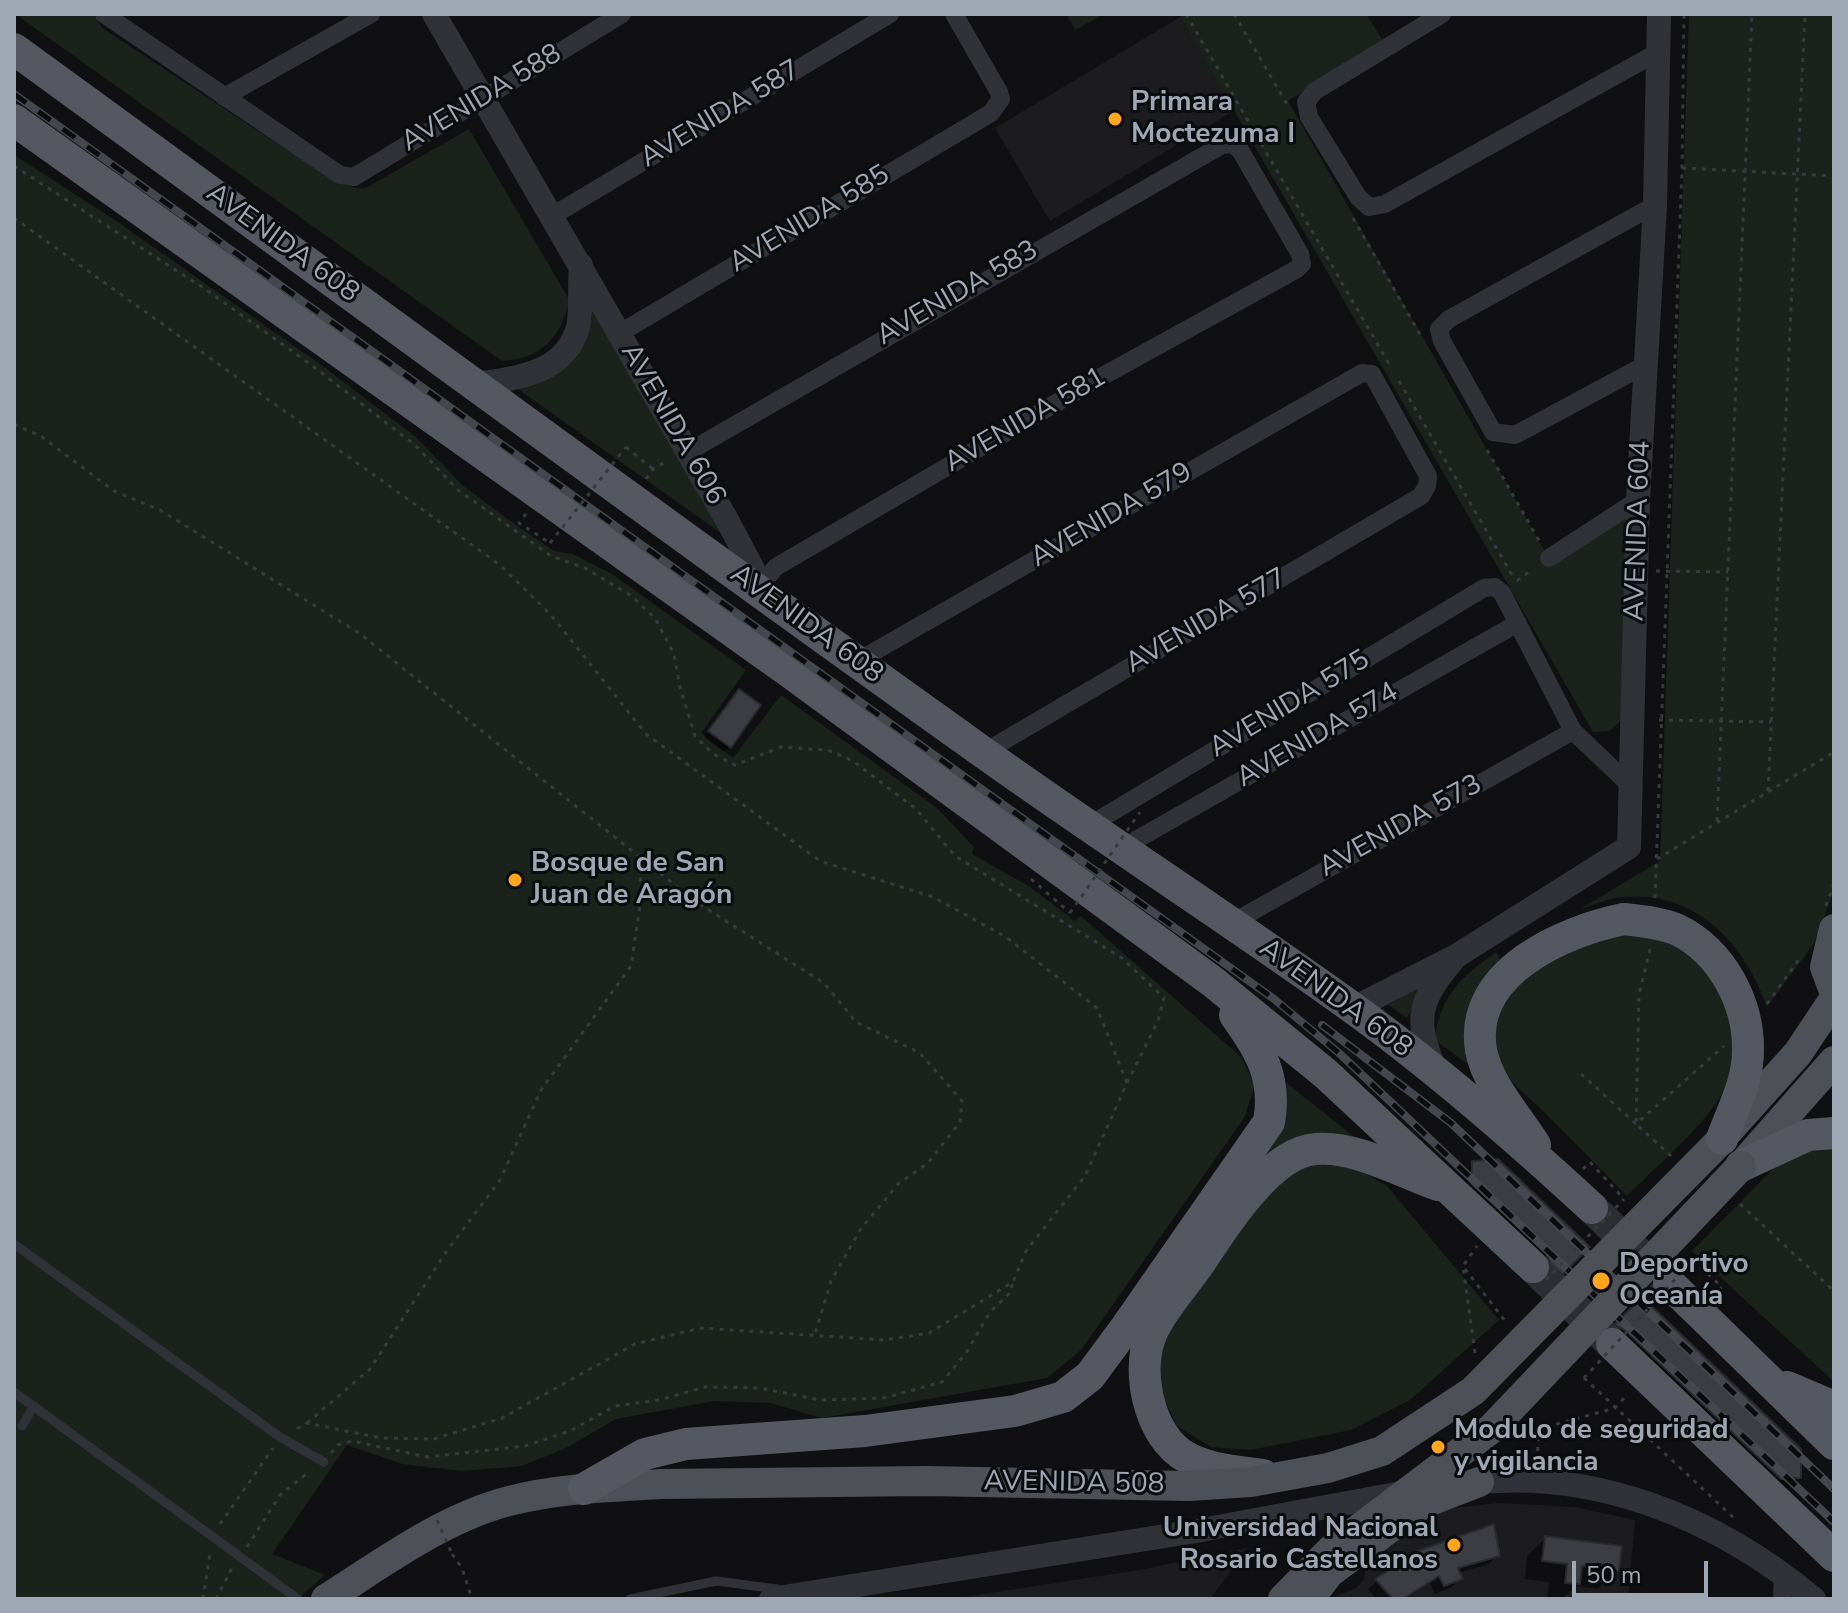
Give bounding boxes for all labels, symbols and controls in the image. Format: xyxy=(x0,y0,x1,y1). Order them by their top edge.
street label: AVENIDA 588 xyxy=(396,38,568,160)
street label: AVENIDA 587 xyxy=(635,54,807,176)
place label: Primara Moctezuma I xyxy=(1131,86,1295,152)
marker: Primara Moctezuma I xyxy=(1106,110,1124,128)
street label: AVENIDA 585 xyxy=(724,159,896,281)
street label: AVENIDA 608 xyxy=(199,177,365,311)
street label: AVENIDA 583 xyxy=(871,234,1045,354)
street label: AVENIDA 606 xyxy=(612,338,732,512)
street label: AVENIDA 581 xyxy=(939,361,1113,481)
street label: AVENIDA 604 xyxy=(1619,440,1659,622)
street label: AVENIDA 579 xyxy=(1025,456,1199,576)
street label: AVENIDA 608 xyxy=(723,558,889,692)
street label: AVENIDA 577 xyxy=(1120,562,1294,682)
street label: AVENIDA 575 xyxy=(1204,644,1376,766)
street label: AVENIDA 574 xyxy=(1231,676,1405,796)
street label: AVENIDA 573 xyxy=(1314,768,1488,886)
place label: Bosque de San Juan de Aragón xyxy=(531,847,732,913)
marker: Bosque de San Juan de Aragón xyxy=(506,871,524,889)
street label: AVENIDA 608 xyxy=(1252,932,1418,1066)
place label: Deportivo Oceanía xyxy=(1619,1248,1749,1314)
marker: Deportivo Oceanía xyxy=(1590,1270,1612,1292)
place label: Modulo de seguridad y vigilancia xyxy=(1454,1414,1728,1480)
marker: Modulo de seguridad y vigilancia xyxy=(1429,1438,1447,1456)
street label: AVENIDA 508 xyxy=(983,1466,1165,1502)
place label: Universidad Nacional Rosario Castellanos xyxy=(1163,1512,1438,1578)
marker: Universidad Nacional Rosario Castellanos xyxy=(1445,1536,1463,1554)
scale bar xyxy=(1576,1545,1712,1595)
text: 50 m xyxy=(1586,1559,1642,1591)

